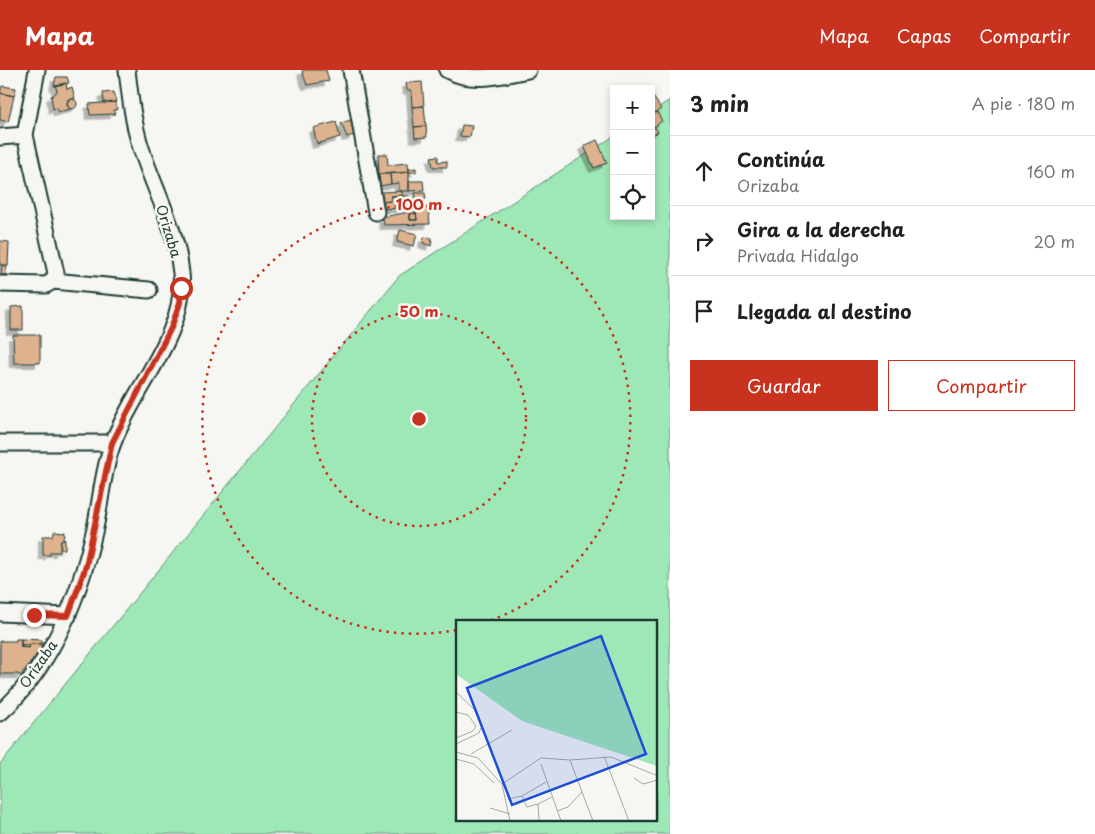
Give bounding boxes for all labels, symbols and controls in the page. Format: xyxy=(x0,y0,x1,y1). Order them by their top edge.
text: Mapa xyxy=(25,17,94,53)
text: Mapa xyxy=(819,22,869,49)
text: Capas xyxy=(897,22,951,49)
text: Compartir xyxy=(979,22,1070,49)
map controls xyxy=(610,85,655,220)
button: + xyxy=(610,85,655,130)
text: 3 min xyxy=(690,87,749,119)
text: A pie · 180 m xyxy=(972,91,1075,115)
button: − xyxy=(610,130,655,175)
text: Continúa xyxy=(737,145,825,173)
icon: ahead xyxy=(690,157,718,185)
text: 160 m xyxy=(1027,159,1075,183)
text: Orizaba xyxy=(737,173,799,197)
button: locate xyxy=(610,175,655,220)
text: 100 m xyxy=(396,192,442,215)
street label: Orizaba xyxy=(151,202,187,260)
text: Gira a la derecha xyxy=(737,215,905,243)
icon: right xyxy=(690,227,718,255)
text: 20 m xyxy=(1034,229,1075,253)
text: Privada Hidalgo xyxy=(737,243,859,267)
route start xyxy=(170,277,193,300)
icon: arrive xyxy=(690,297,718,325)
text: Llegada al destino xyxy=(737,297,911,325)
text: 50 m xyxy=(400,299,438,322)
button: Guardar xyxy=(690,360,878,411)
button: Compartir xyxy=(888,360,1075,411)
centre of rings xyxy=(410,410,428,428)
route end xyxy=(23,604,46,627)
inset map xyxy=(456,620,658,822)
street label: Orizaba xyxy=(14,636,62,692)

